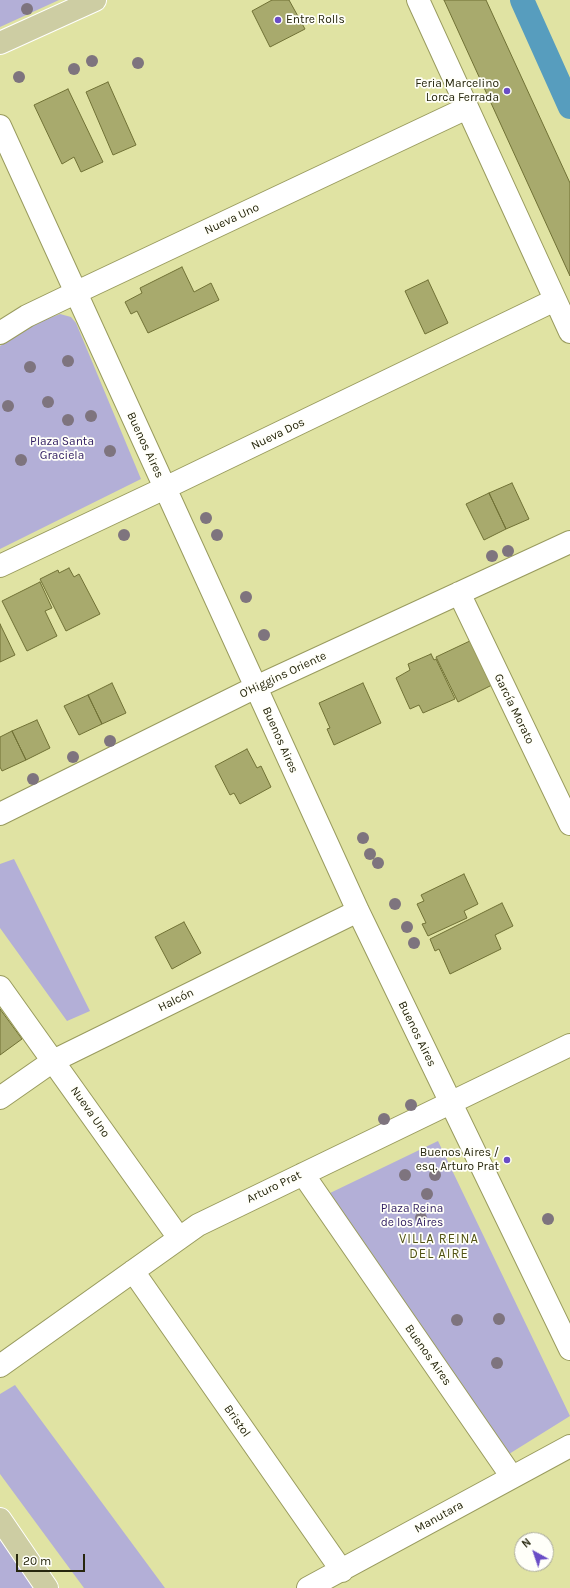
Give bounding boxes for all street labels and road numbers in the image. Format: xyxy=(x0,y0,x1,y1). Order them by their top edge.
street label: Nueva Uno xyxy=(202,200,262,238)
street label: Buenos Aires xyxy=(123,410,167,480)
street label: Nueva Dos xyxy=(249,415,307,453)
street label: O'Higgins Oriente xyxy=(237,649,329,701)
street label: García Morato xyxy=(491,671,537,747)
street label: Buenos Aires xyxy=(259,705,301,775)
street label: Halcón xyxy=(156,985,196,1015)
street label: Buenos Aires xyxy=(395,999,439,1069)
street label: Nueva Uno xyxy=(67,1084,113,1140)
street label: Arturo Prat xyxy=(244,1168,304,1206)
street label: Buenos Aires xyxy=(402,1322,454,1388)
street label: Bristol xyxy=(221,1402,253,1440)
street label: Manutara xyxy=(412,1498,466,1536)

